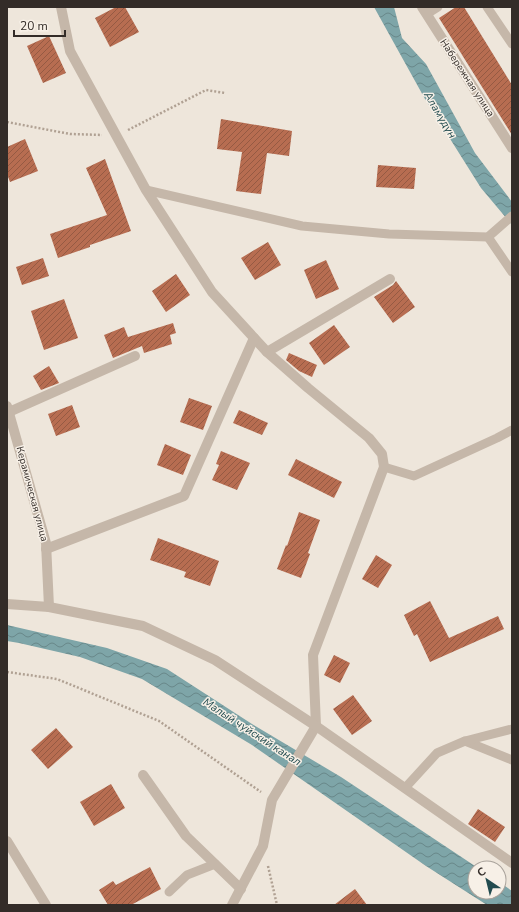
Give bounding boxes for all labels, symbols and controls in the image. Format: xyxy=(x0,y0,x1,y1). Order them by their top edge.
scale bar xyxy=(14,12,65,38)
text: 20 m xyxy=(20,18,48,34)
street label: Набережная улица xyxy=(437,36,497,120)
water label: Аламүдүн xyxy=(420,88,460,141)
street label: Керамическая улица xyxy=(13,445,51,543)
water label: Малый чуйский канал xyxy=(200,695,304,769)
north arrow xyxy=(467,860,507,900)
text: С xyxy=(474,864,489,881)

